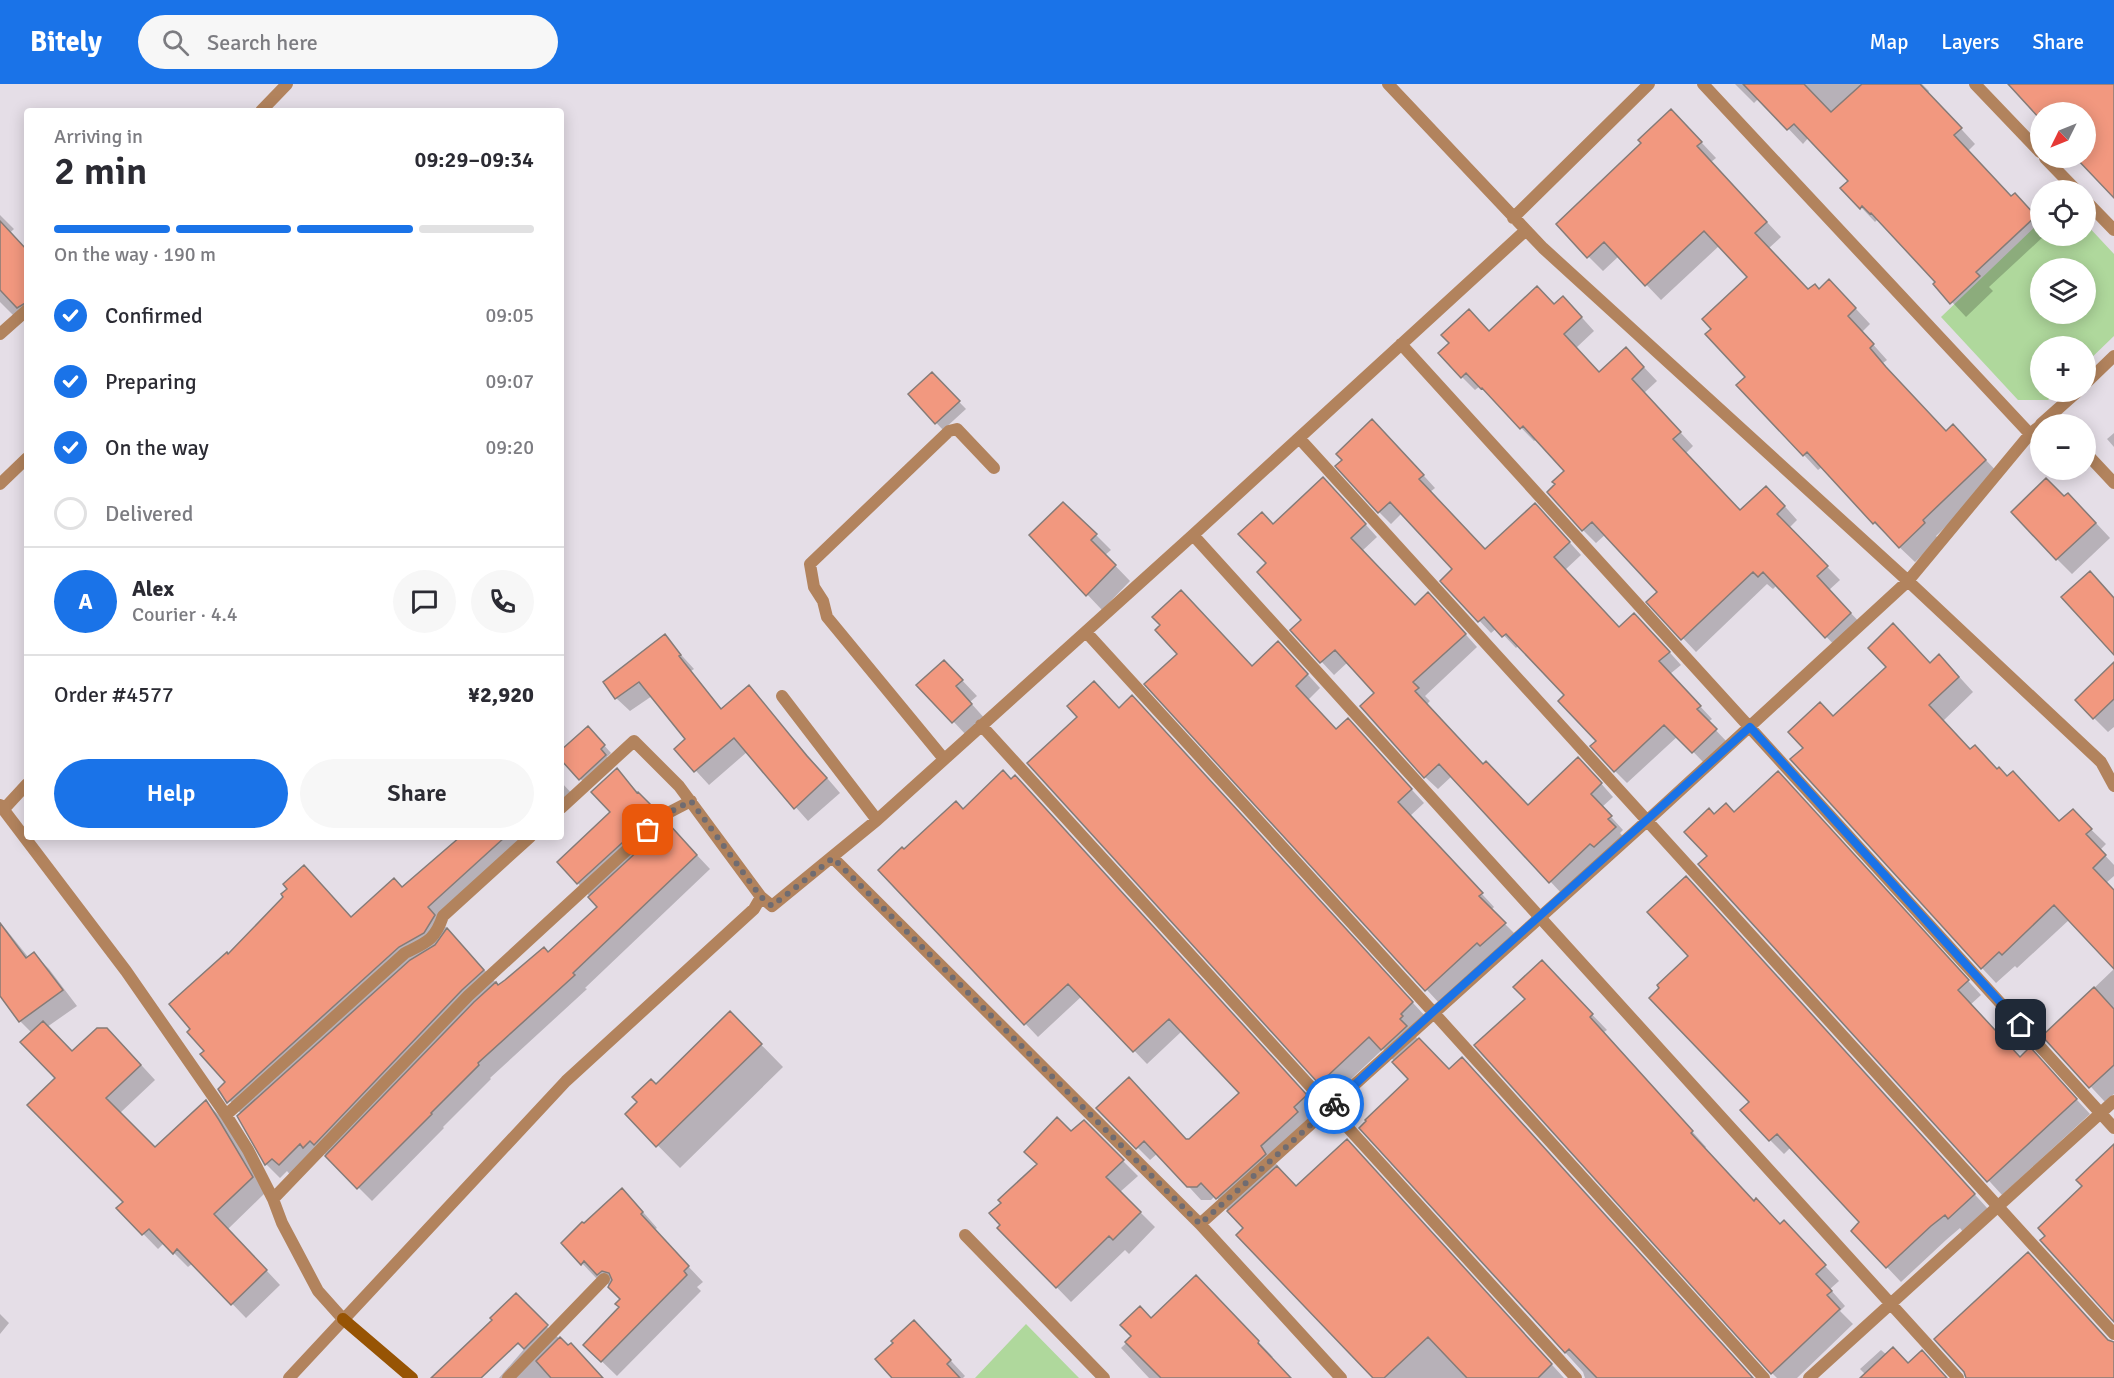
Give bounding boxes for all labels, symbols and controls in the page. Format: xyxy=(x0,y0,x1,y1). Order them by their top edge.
search box xyxy=(138,15,558,69)
text: Bitely xyxy=(30,25,102,59)
icon: search xyxy=(159,26,192,59)
text: Search here xyxy=(207,29,318,56)
text: Map xyxy=(1870,29,1908,55)
text: Layers xyxy=(1941,29,1999,55)
text: Share xyxy=(2032,29,2084,55)
north arrow xyxy=(2030,102,2096,168)
map controls xyxy=(2030,102,2096,480)
text: Arriving in xyxy=(54,124,143,149)
text: 09:29–09:34 xyxy=(415,146,534,173)
text: 2 min xyxy=(54,147,147,195)
button: locate xyxy=(2030,180,2096,246)
text: On the way · 190 m xyxy=(54,242,216,267)
button: layers xyxy=(2030,258,2096,324)
icon: check xyxy=(54,299,87,332)
text: Confirmed xyxy=(105,302,203,329)
text: 09:05 xyxy=(485,303,534,328)
button: + xyxy=(2030,336,2096,402)
icon: check xyxy=(54,365,87,398)
text: Preparing xyxy=(105,368,197,395)
text: 09:07 xyxy=(485,369,534,394)
button: − xyxy=(2030,414,2096,480)
icon: check xyxy=(54,431,87,464)
text: On the way xyxy=(105,434,209,461)
text: 09:20 xyxy=(485,435,534,460)
text: Delivered xyxy=(105,500,193,527)
button: chat xyxy=(393,570,456,633)
button: phone xyxy=(471,570,534,633)
text: Alex xyxy=(132,575,174,602)
text: A xyxy=(78,588,93,615)
text: Courier · 4.4 xyxy=(132,602,238,627)
text: Order #4577 xyxy=(54,681,174,708)
text: ¥2,920 xyxy=(468,681,534,708)
button: Help xyxy=(54,759,288,828)
button: Share xyxy=(300,759,534,828)
pin xyxy=(622,804,673,855)
icon: bag xyxy=(631,813,664,846)
pin xyxy=(1995,999,2046,1050)
icon: home xyxy=(2004,1008,2037,1041)
courier xyxy=(1304,1074,1364,1134)
icon: bike xyxy=(1318,1088,1351,1121)

